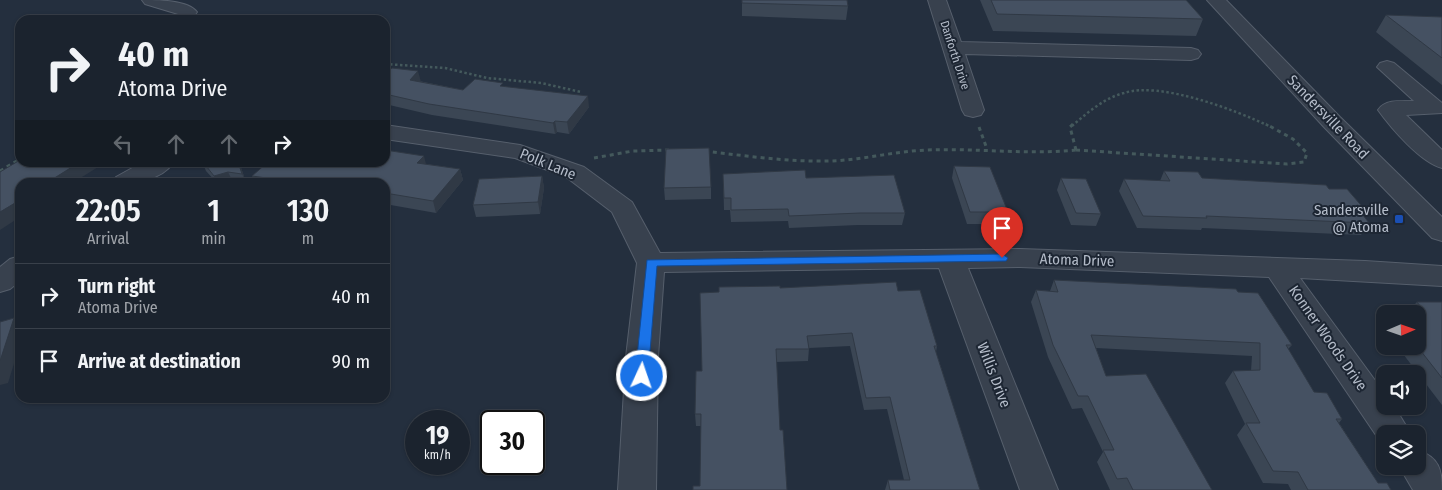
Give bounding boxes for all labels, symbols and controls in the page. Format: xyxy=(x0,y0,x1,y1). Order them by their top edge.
street label: Danforth Drive xyxy=(937,19,973,91)
text: 40 m xyxy=(118,33,189,75)
icon: right xyxy=(35,35,100,100)
street label: Sandersville Road xyxy=(1283,71,1373,163)
text: Atoma Drive xyxy=(118,75,227,102)
icon: left xyxy=(109,130,137,158)
icon: ahead xyxy=(162,130,190,158)
icon: ahead xyxy=(215,130,243,158)
icon: right xyxy=(268,130,296,158)
street label: Polk Lane xyxy=(517,145,579,183)
text: 22:05 xyxy=(76,193,141,229)
text: 1 xyxy=(207,193,220,229)
text: 130 xyxy=(287,193,329,229)
place label: Sandersville @ Atoma xyxy=(1314,201,1389,236)
pin xyxy=(981,207,1023,258)
marker: Sandersville @ Atoma xyxy=(1393,213,1405,225)
icon: arrive xyxy=(988,214,1016,242)
text: Arrival xyxy=(87,229,129,248)
text: min xyxy=(201,229,226,248)
text: m xyxy=(302,229,314,248)
street label: Atoma Drive xyxy=(1039,250,1115,270)
text: Turn right xyxy=(78,275,155,298)
icon: right xyxy=(35,282,63,310)
street label: Konner Woods Drive xyxy=(1285,282,1371,394)
text: 40 m xyxy=(332,285,370,308)
text: Atoma Drive xyxy=(78,298,158,317)
north arrow xyxy=(1376,305,1426,355)
map controls xyxy=(1376,305,1426,475)
street label: Willis Drive xyxy=(973,340,1015,410)
icon: arrive xyxy=(35,347,63,375)
position arrow xyxy=(615,349,667,401)
text: Arrive at destination xyxy=(78,350,241,373)
text: 90 m xyxy=(332,350,370,373)
button: sound xyxy=(1376,365,1426,415)
speed limit sign: 30 xyxy=(480,410,545,475)
text: 19 xyxy=(426,421,449,451)
button: layers xyxy=(1376,425,1426,475)
text: km/h xyxy=(424,448,451,462)

